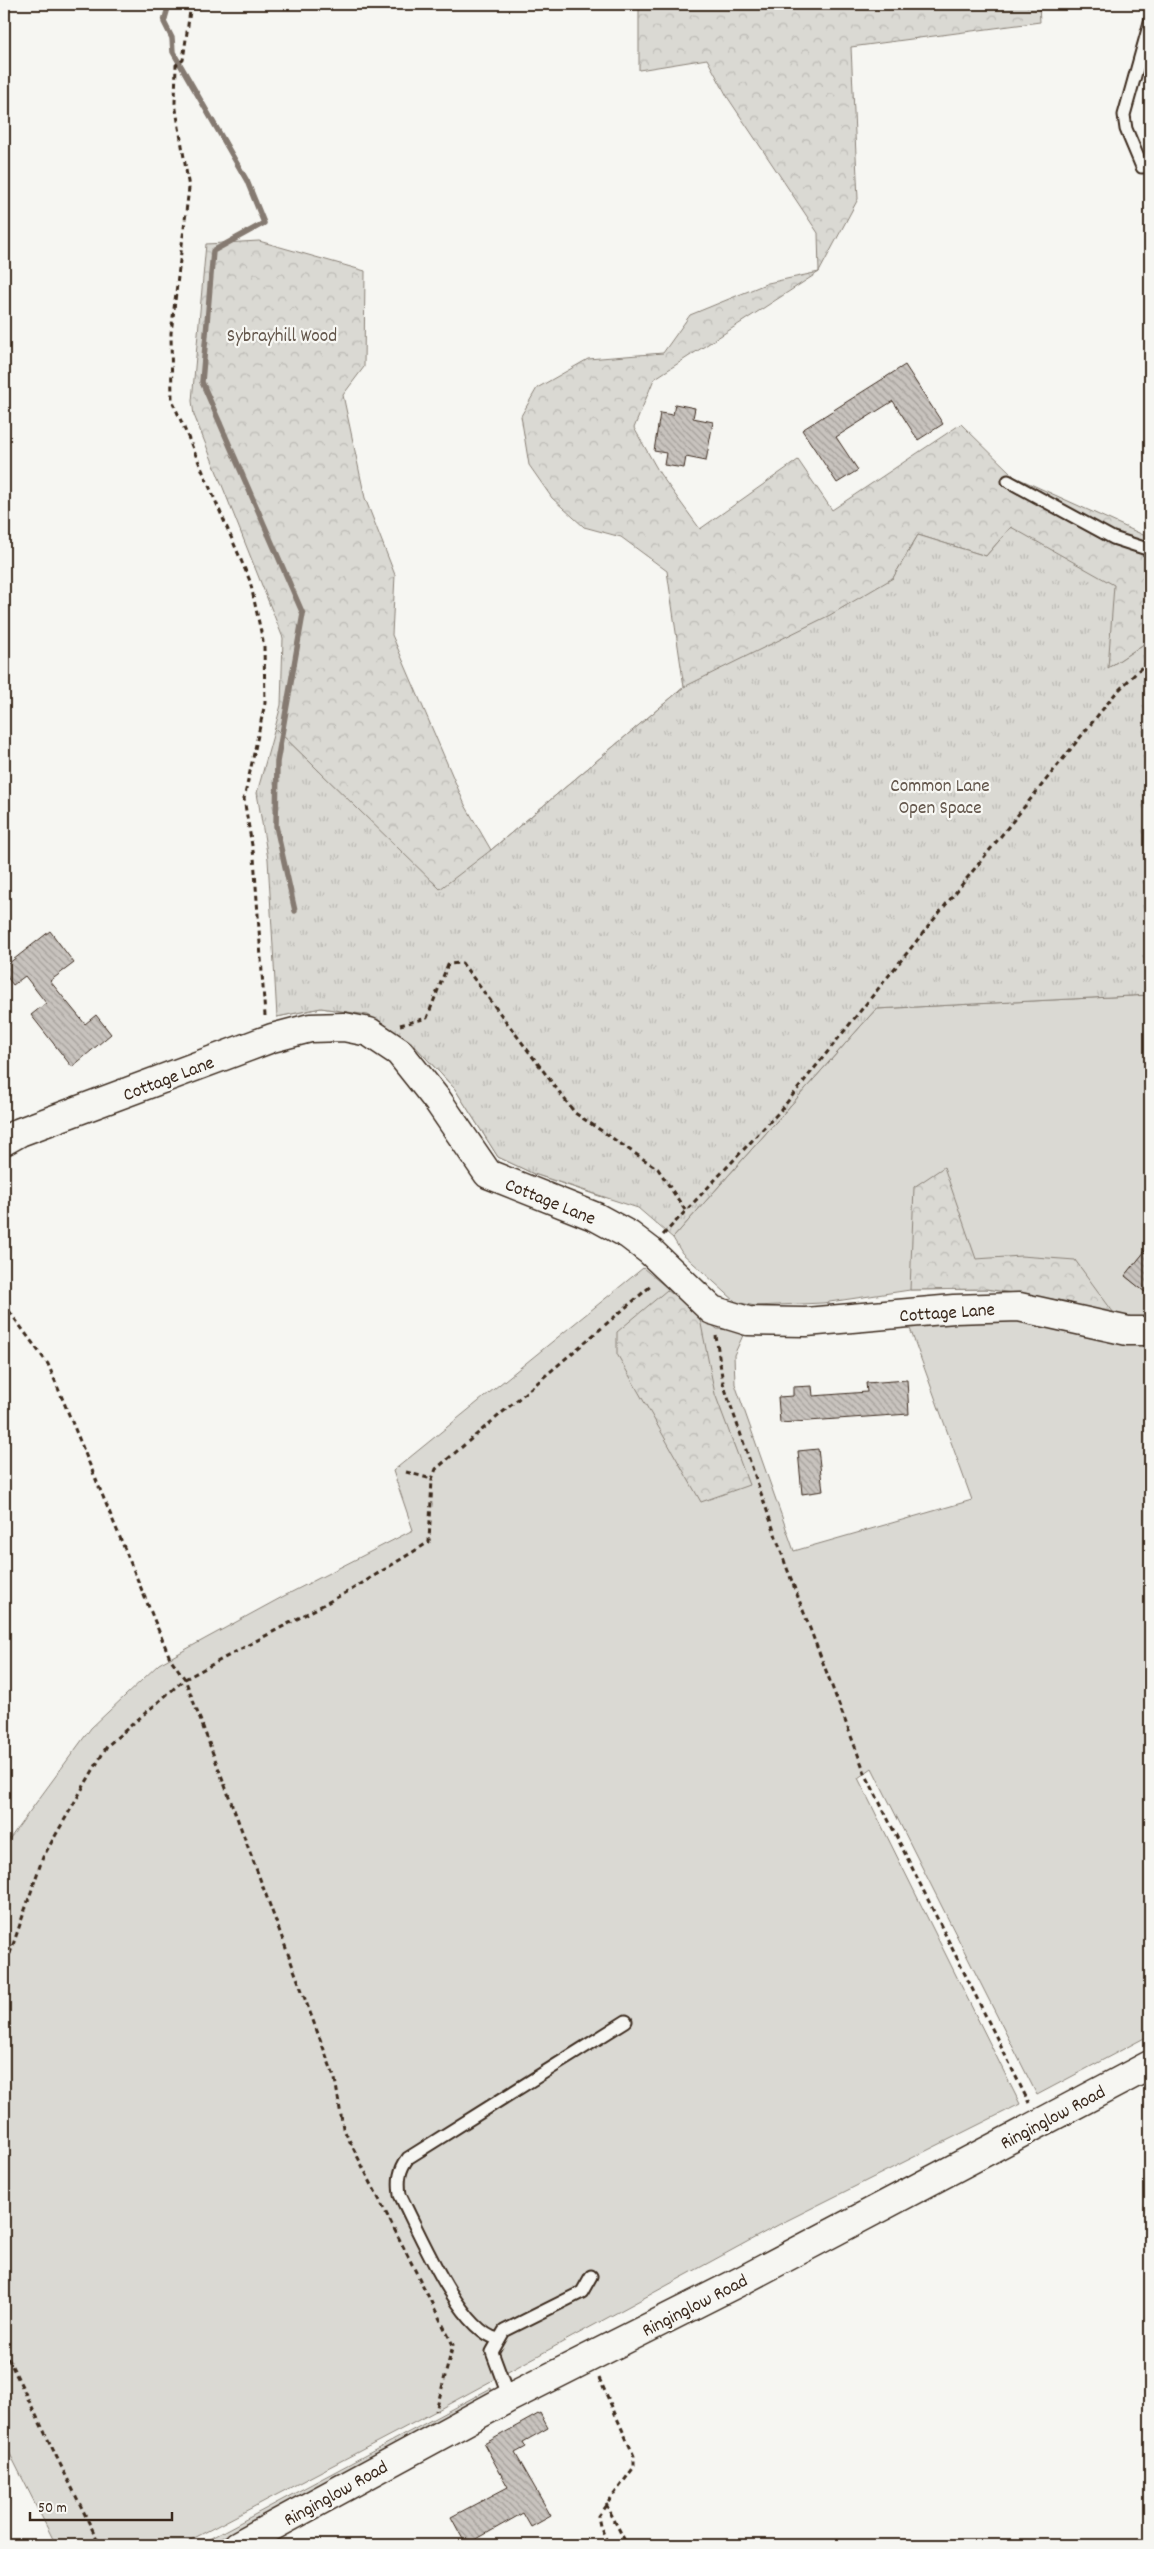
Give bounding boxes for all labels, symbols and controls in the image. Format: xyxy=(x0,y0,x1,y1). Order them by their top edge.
park label: Sybrayhill Wood xyxy=(227,324,337,351)
park label: Common Lane Open Space xyxy=(890,774,990,823)
street label: Cottage Lane xyxy=(120,1051,219,1110)
street label: Cottage Lane xyxy=(500,1173,599,1234)
street label: Cottage Lane xyxy=(899,1298,996,1331)
street label: Ringinglow Road xyxy=(996,2080,1111,2158)
street label: Ringinglow Road xyxy=(638,2269,753,2345)
street label: Ringinglow Road xyxy=(280,2455,394,2535)
scale bar xyxy=(30,2489,172,2521)
text: 50 m xyxy=(38,2498,67,2520)

